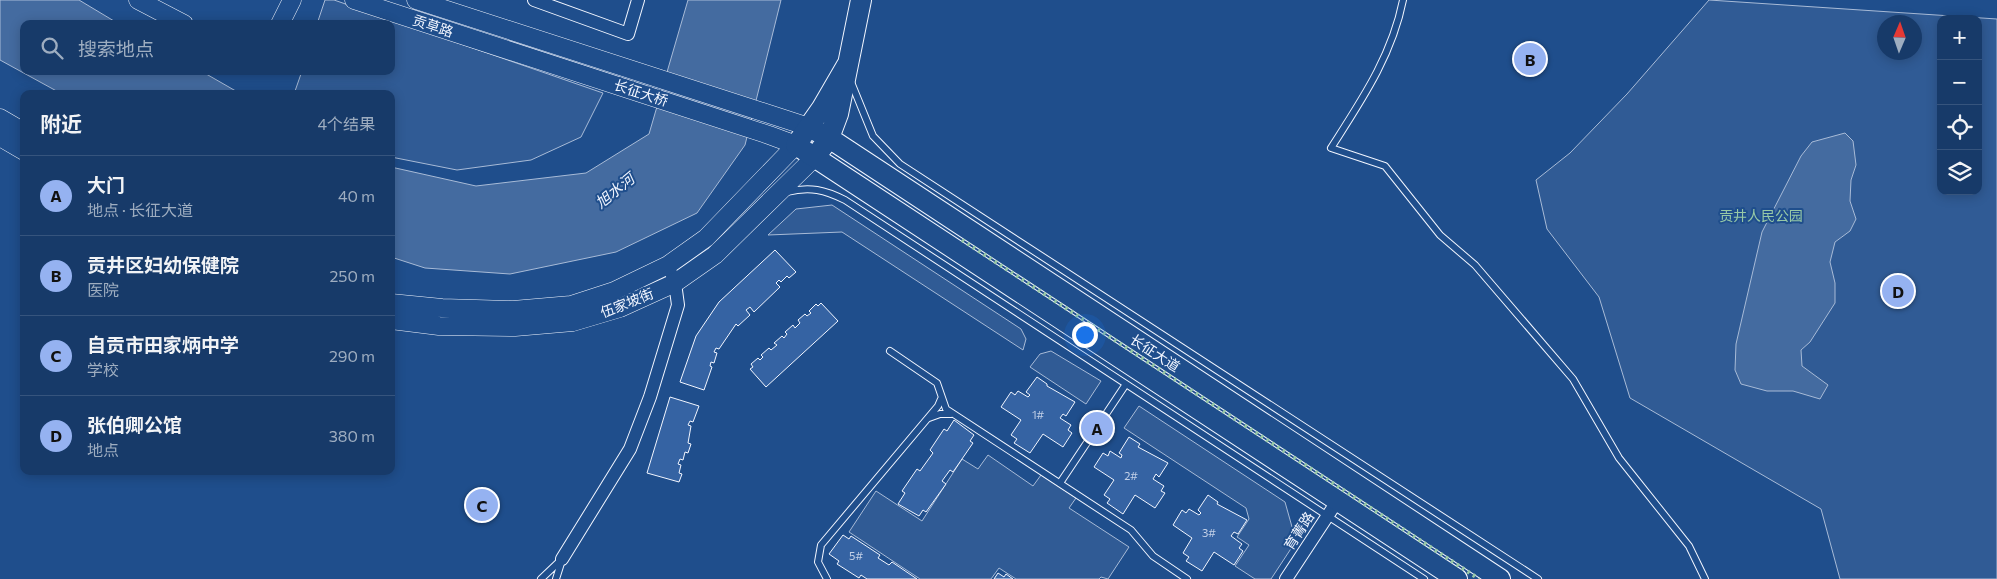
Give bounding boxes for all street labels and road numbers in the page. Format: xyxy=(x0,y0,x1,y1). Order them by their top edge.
street label: 贡草路 xyxy=(411,11,456,40)
street label: 长征大桥 xyxy=(612,76,670,109)
street label: 伍家坡街 xyxy=(598,284,656,321)
street label: 长征大道 xyxy=(1127,330,1183,375)
street label: 育菁路 xyxy=(1280,508,1317,553)

